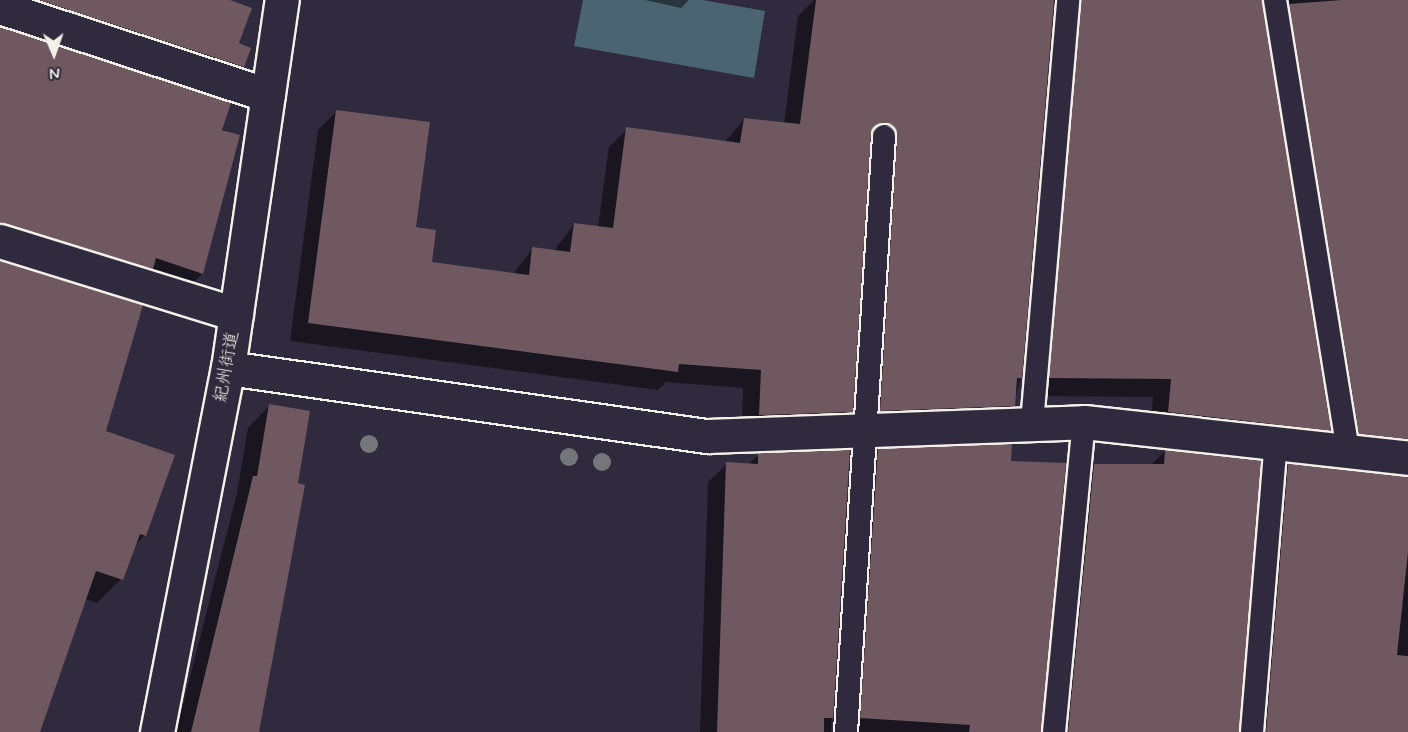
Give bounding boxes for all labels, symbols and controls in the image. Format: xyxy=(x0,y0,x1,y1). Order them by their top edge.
north arrow xyxy=(24,24,84,84)
text: N xyxy=(49,62,60,83)
street label: 紀州街道 xyxy=(210,330,244,404)

